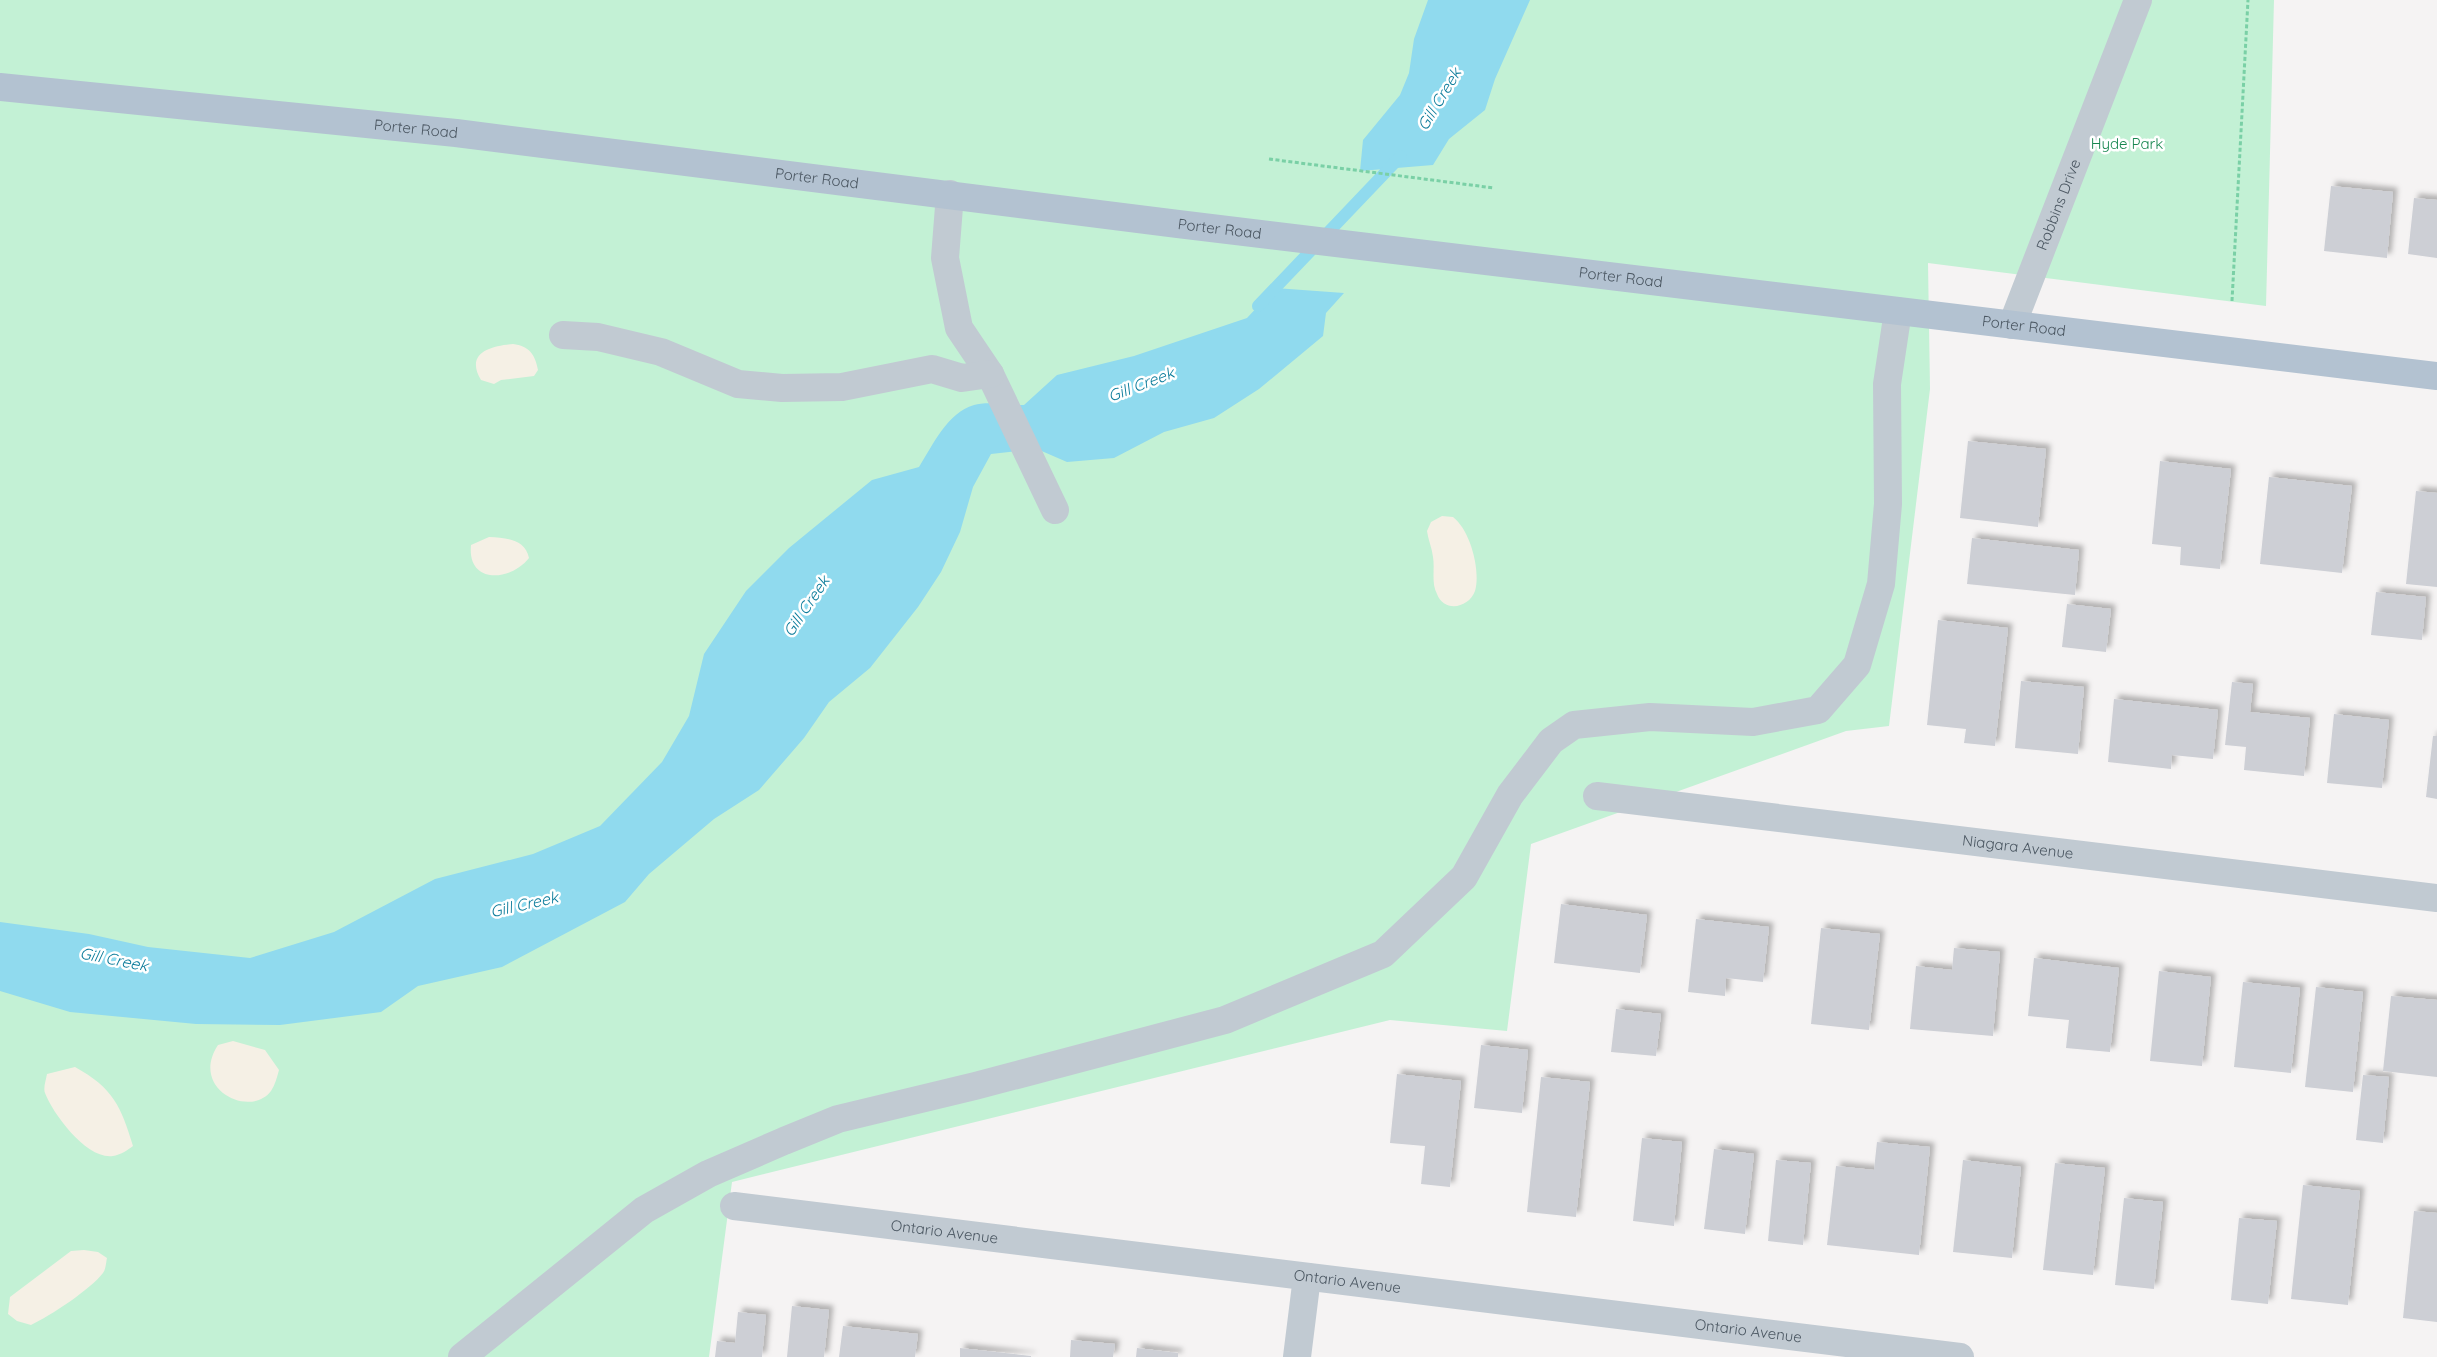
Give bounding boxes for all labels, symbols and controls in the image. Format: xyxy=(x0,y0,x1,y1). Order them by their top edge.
water label: Gill Creek xyxy=(1413,63,1466,134)
street label: Porter Road xyxy=(373,115,459,142)
park label: Hyde Park xyxy=(2091,134,2163,153)
street label: Robbins Drive xyxy=(2032,156,2084,253)
street label: Porter Road xyxy=(774,163,860,193)
street label: Porter Road xyxy=(1177,214,1263,243)
street label: Porter Road xyxy=(1578,262,1664,291)
street label: Porter Road xyxy=(1981,311,2067,340)
water label: Gill Creek xyxy=(1105,362,1178,406)
water label: Gill Creek xyxy=(778,571,834,640)
street label: Niagara Avenue xyxy=(1961,830,2075,863)
water label: Gill Creek xyxy=(488,886,561,922)
water label: Gill Creek xyxy=(78,943,151,976)
street label: Ontario Avenue xyxy=(890,1215,999,1247)
street label: Ontario Avenue xyxy=(1293,1265,1402,1297)
street label: Ontario Avenue xyxy=(1694,1314,1803,1346)

